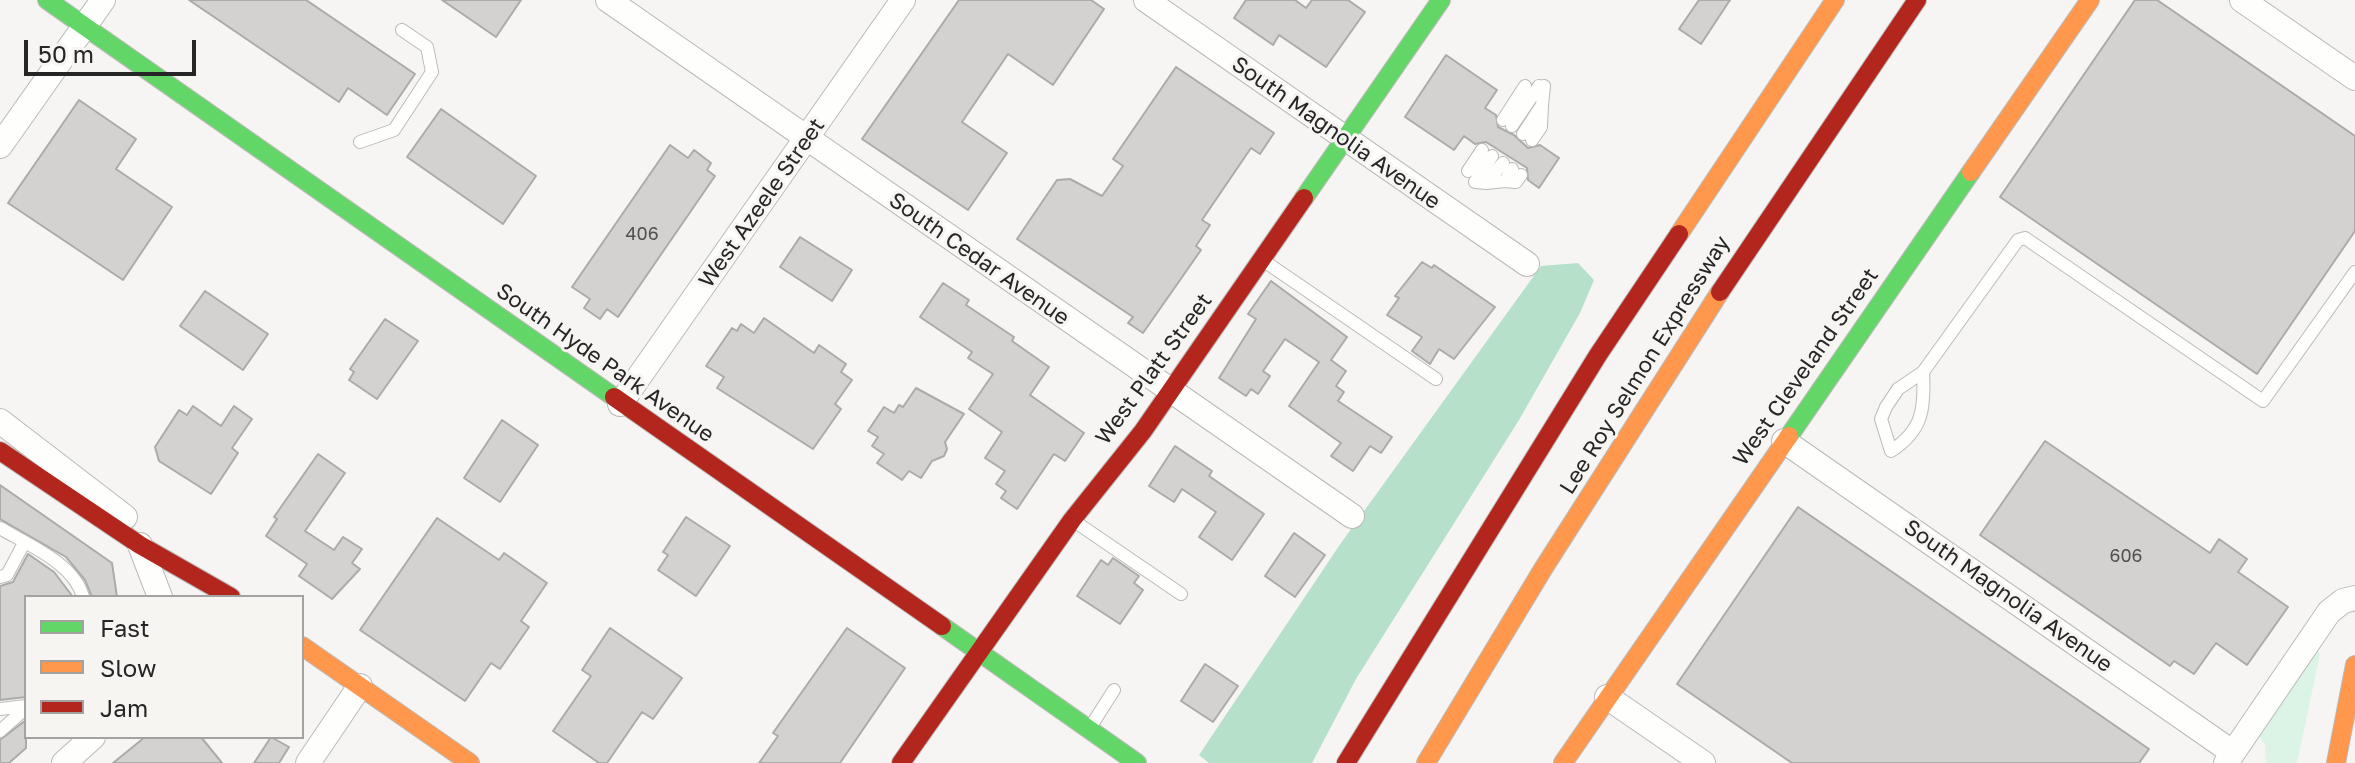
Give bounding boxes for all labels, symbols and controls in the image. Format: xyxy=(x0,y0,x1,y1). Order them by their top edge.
scale bar xyxy=(28,24,200,74)
text: 50 m xyxy=(38,39,94,68)
street label: South Magnolia Avenue xyxy=(1227,51,1445,215)
street label: West Azeele Street xyxy=(694,113,830,293)
street label: South Cedar Avenue xyxy=(884,187,1074,331)
house number: 406 xyxy=(625,223,659,245)
street label: Lee Roy Selmon Expressway xyxy=(1554,231,1736,499)
street label: West Cleveland Street xyxy=(1728,263,1884,471)
street label: South Hyde Park Avenue xyxy=(491,278,719,448)
street label: West Platt Street xyxy=(1090,288,1218,450)
street label: South Magnolia Avenue xyxy=(1899,514,2117,678)
house number: 606 xyxy=(2110,545,2142,567)
legend xyxy=(24,595,304,739)
text: Fast xyxy=(100,613,150,642)
text: Slow xyxy=(100,653,156,682)
text: Jam xyxy=(100,693,148,722)

